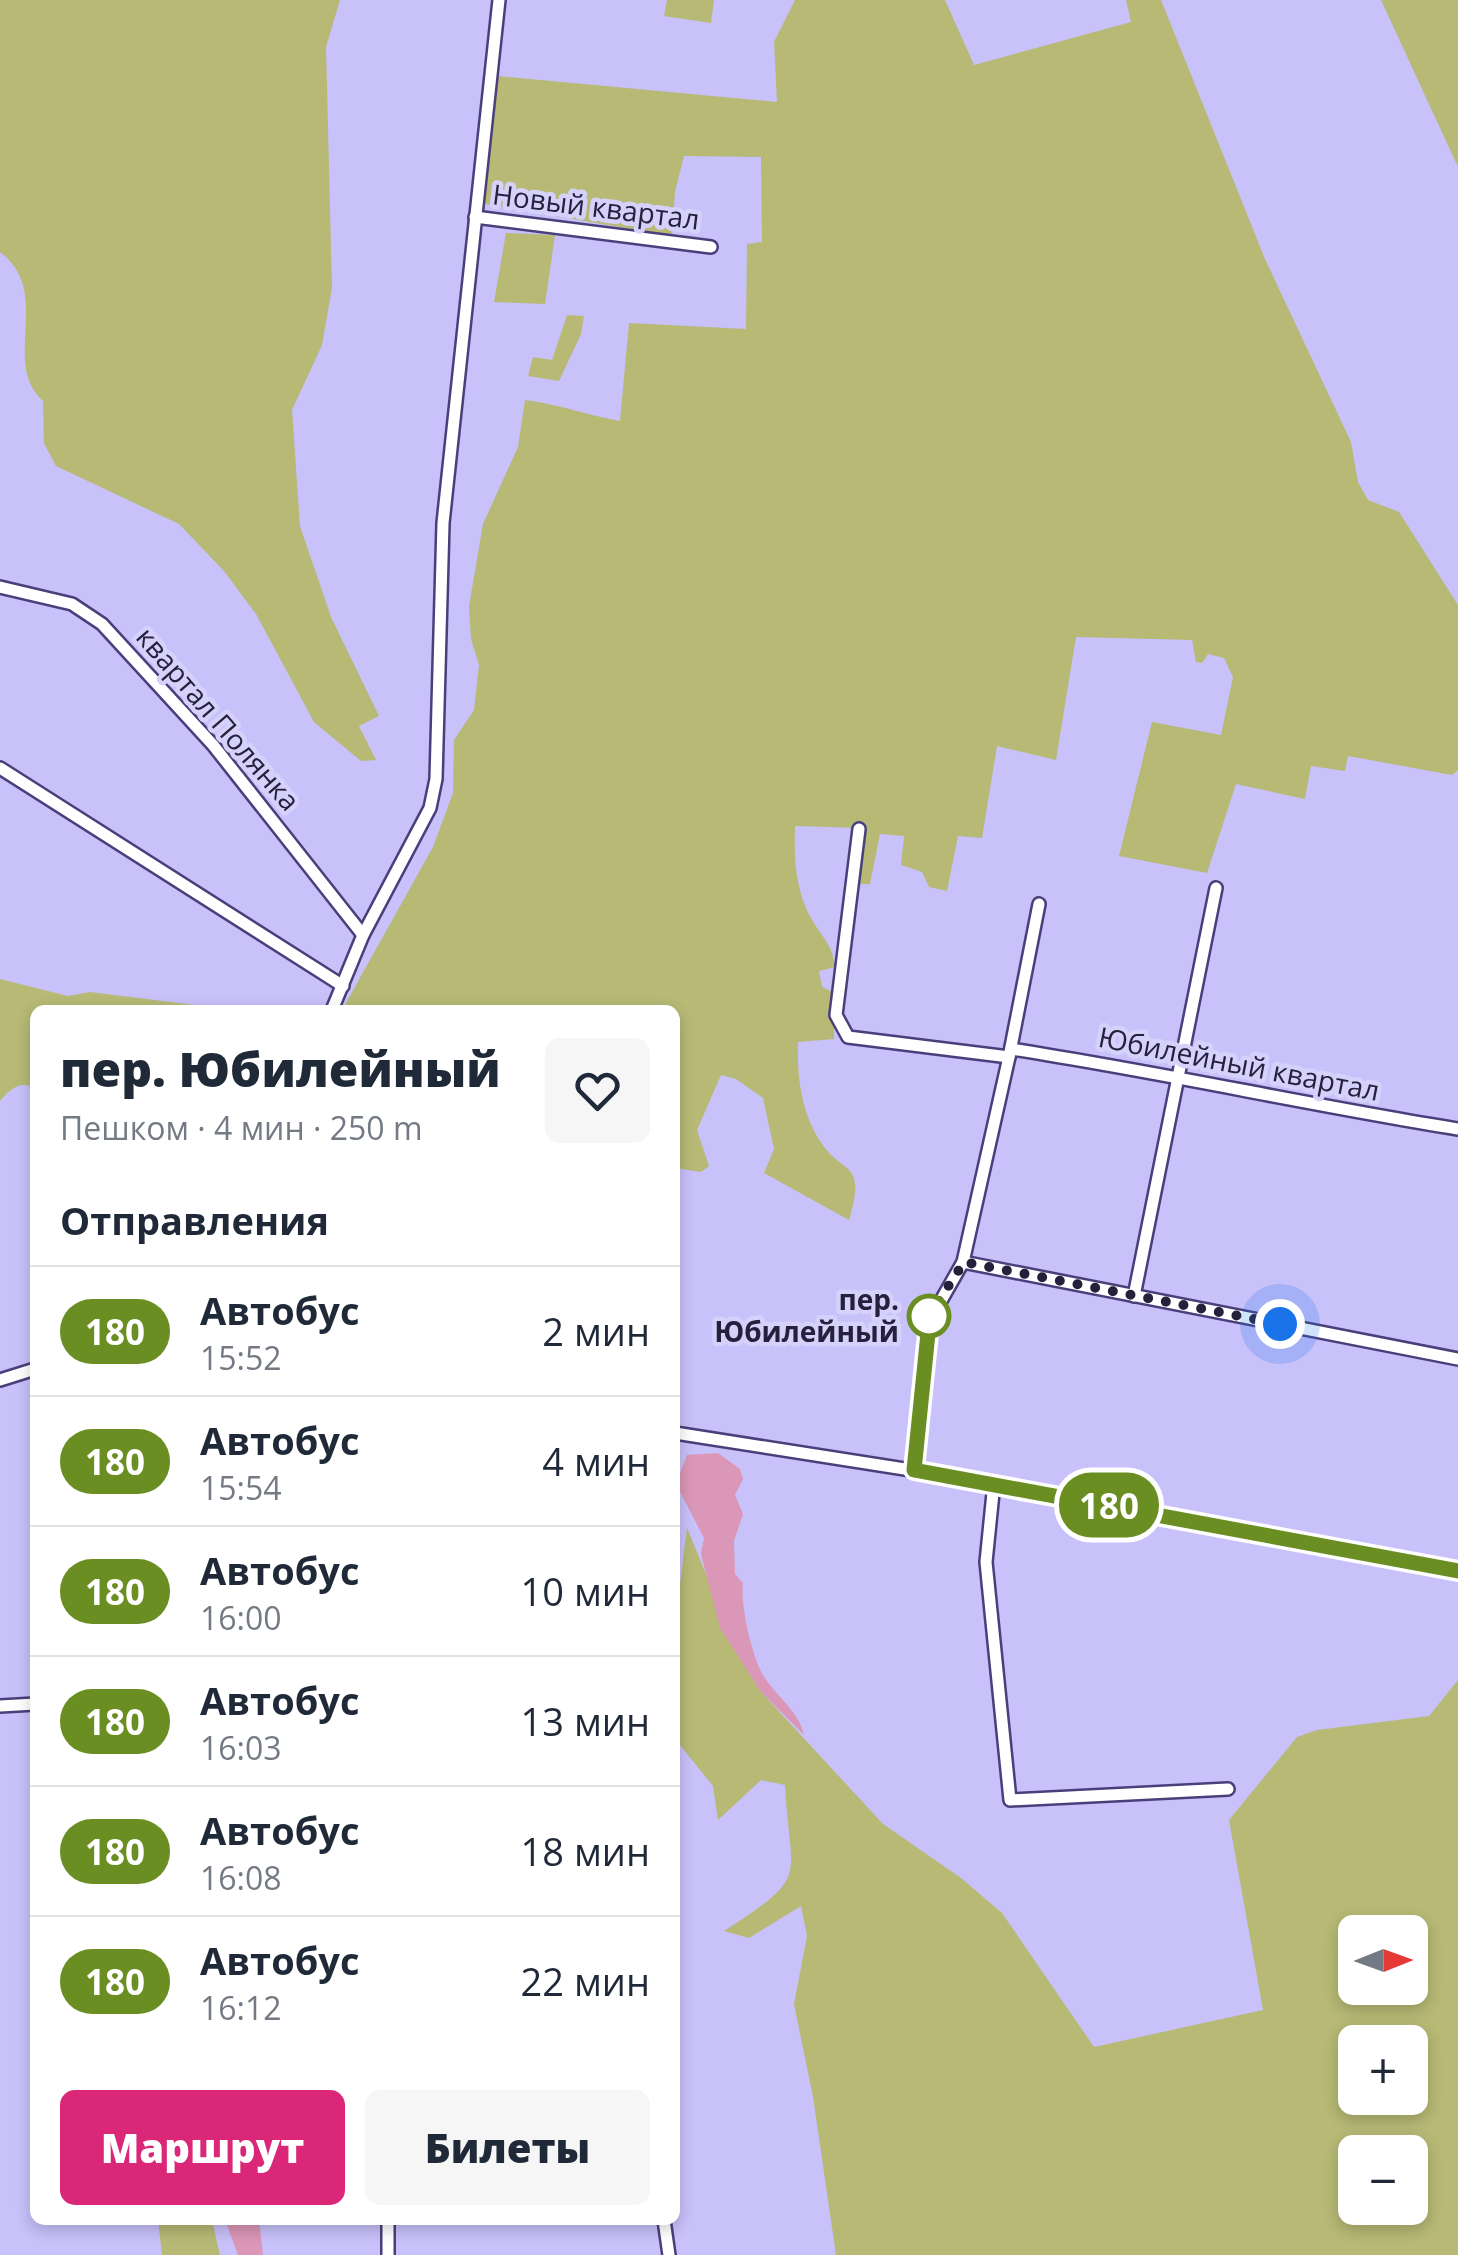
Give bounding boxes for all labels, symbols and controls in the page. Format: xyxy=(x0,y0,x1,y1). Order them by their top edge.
street label: Новый квартал xyxy=(491,174,702,238)
street label: квартал Полянка xyxy=(128,618,309,818)
street label: Юбилейный квартал xyxy=(1095,1017,1383,1109)
text: пер. Юбилейный xyxy=(60,1036,501,1101)
button: heart xyxy=(545,1038,650,1143)
text: Пешком · 4 мин · 250 m xyxy=(60,1106,423,1149)
text: Отправления xyxy=(60,1194,329,1246)
place label: пер. Юбилейный xyxy=(714,1280,899,1350)
text: Автобус xyxy=(200,1284,359,1336)
marker: пер. Юбилейный xyxy=(908,1295,950,1337)
your location xyxy=(1255,1299,1305,1349)
text: 2 мин xyxy=(542,1305,650,1357)
text: 180 xyxy=(85,1308,145,1355)
text: 15:52 xyxy=(200,1336,282,1379)
text: Автобус xyxy=(200,1414,359,1466)
text: 4 мин xyxy=(542,1435,650,1487)
text: 180 xyxy=(85,1438,145,1485)
text: 15:54 xyxy=(200,1466,282,1509)
line badge: 180 xyxy=(1052,1472,1166,1538)
text: 180 xyxy=(1079,1482,1139,1529)
text: Автобус xyxy=(200,1544,359,1596)
text: 10 мин xyxy=(521,1565,650,1617)
text: 180 xyxy=(85,1568,145,1615)
text: 16:00 xyxy=(200,1596,282,1639)
text: Автобус xyxy=(200,1674,359,1726)
text: 13 мин xyxy=(521,1695,650,1747)
text: 180 xyxy=(85,1698,145,1745)
text: 16:03 xyxy=(200,1726,282,1769)
text: Автобус xyxy=(200,1804,359,1856)
text: 18 мин xyxy=(521,1825,650,1877)
text: 180 xyxy=(85,1828,145,1875)
text: 16:08 xyxy=(200,1856,282,1899)
north arrow xyxy=(1338,1915,1428,2005)
map controls xyxy=(1338,1915,1428,2225)
text: Автобус xyxy=(200,1934,359,1986)
text: 22 мин xyxy=(521,1955,650,2007)
text: 180 xyxy=(85,1958,145,2005)
text: 16:12 xyxy=(200,1986,282,2029)
button: + xyxy=(1338,2025,1428,2115)
button: Маршрут xyxy=(60,2090,345,2205)
button: Билеты xyxy=(365,2090,650,2205)
button: − xyxy=(1338,2135,1428,2225)

